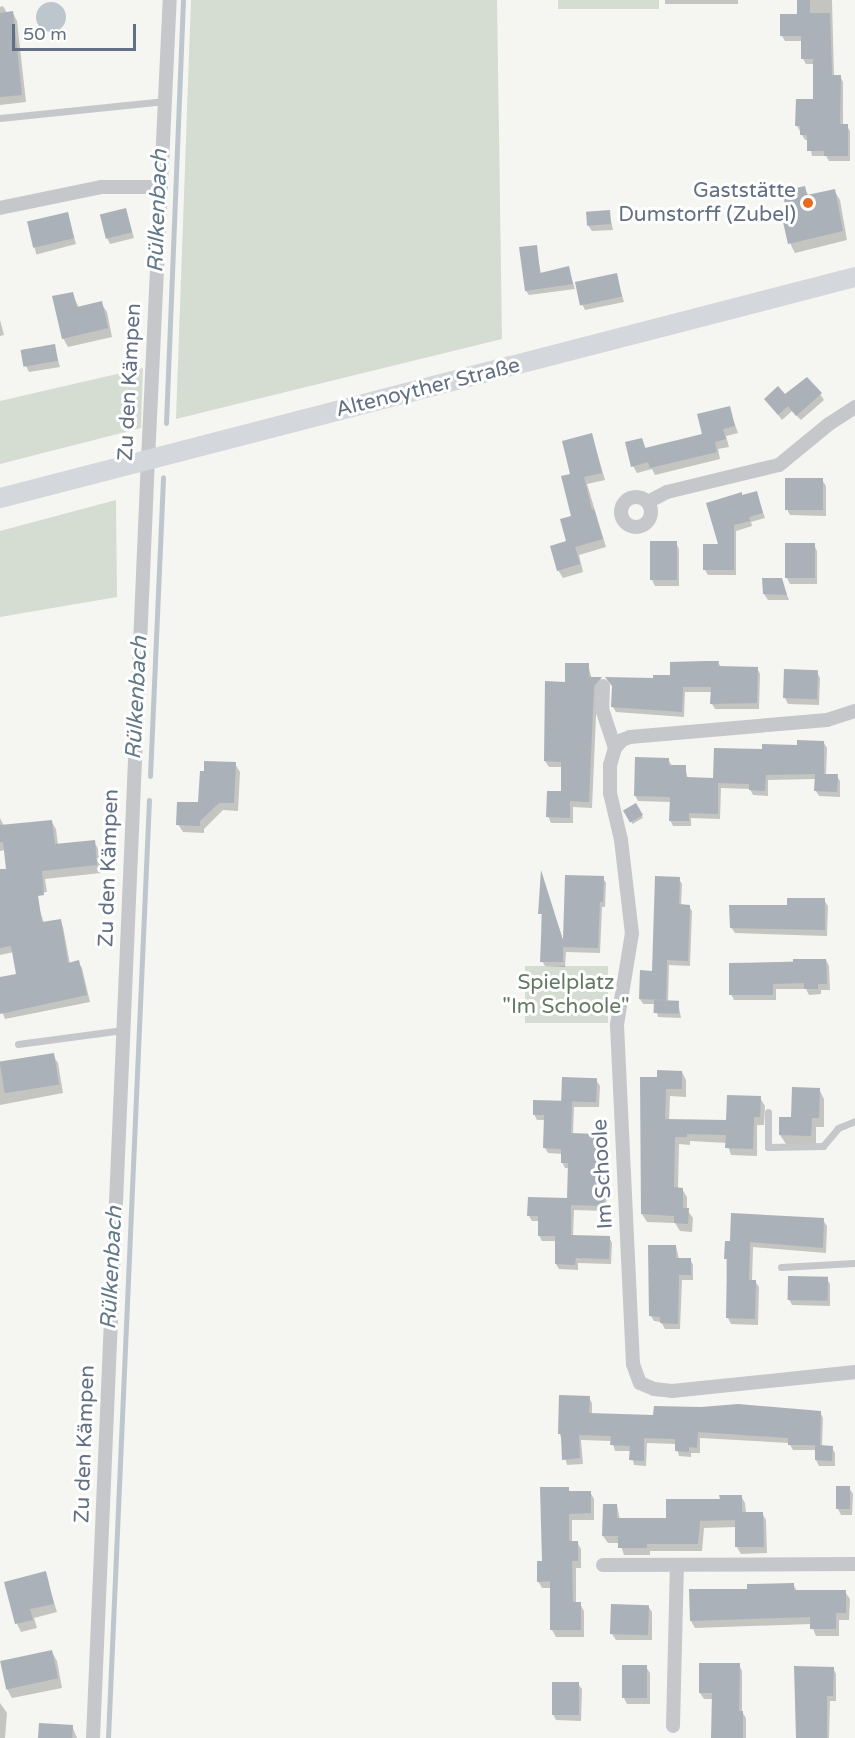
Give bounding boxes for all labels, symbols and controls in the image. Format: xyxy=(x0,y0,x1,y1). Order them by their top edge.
scale bar xyxy=(15,12,140,50)
text: 50 m xyxy=(23,23,67,45)
water label: Rülkenbach xyxy=(143,149,173,273)
place label: Gaststätte Dumstorff (Zubel) xyxy=(618,178,796,228)
marker: Gaststätte Dumstorff (Zubel) xyxy=(801,196,815,210)
street label: Zu den Kämpen xyxy=(113,302,147,462)
street label: Altenoyther Straße xyxy=(333,353,523,423)
water label: Rülkenbach xyxy=(121,636,153,760)
street label: Zu den Kämpen xyxy=(94,789,124,947)
park label: Spielplatz "Im Schoole" xyxy=(502,970,630,1020)
street label: Im Schoole xyxy=(588,1118,618,1230)
water label: Rülkenbach xyxy=(96,1206,128,1330)
street label: Zu den Kämpen xyxy=(70,1365,100,1523)

